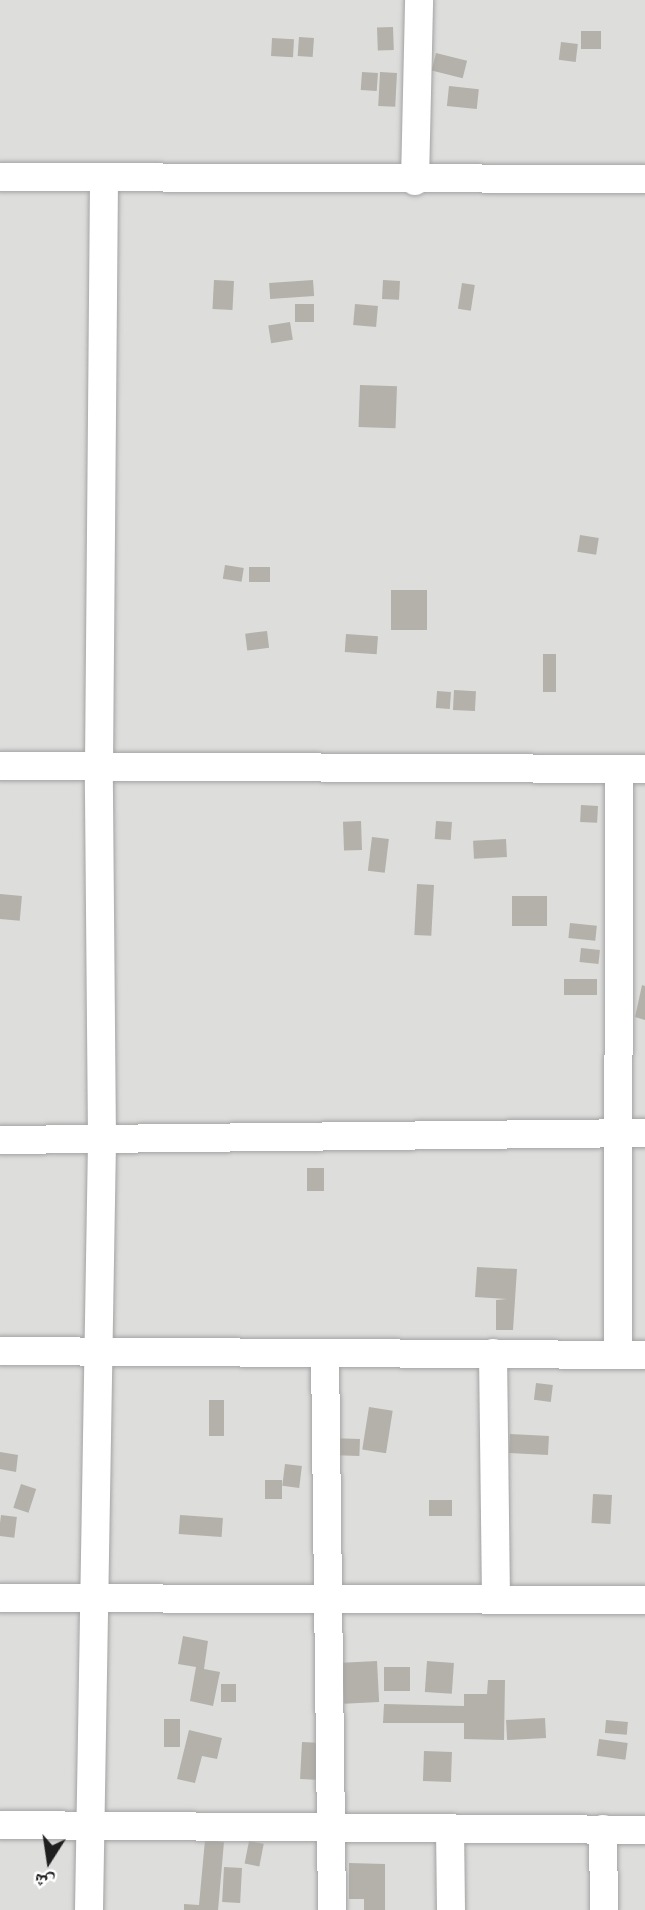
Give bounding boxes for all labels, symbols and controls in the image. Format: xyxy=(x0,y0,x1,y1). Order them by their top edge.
north arrow xyxy=(14,1826,84,1896)
text: ش xyxy=(32,1869,57,1895)

